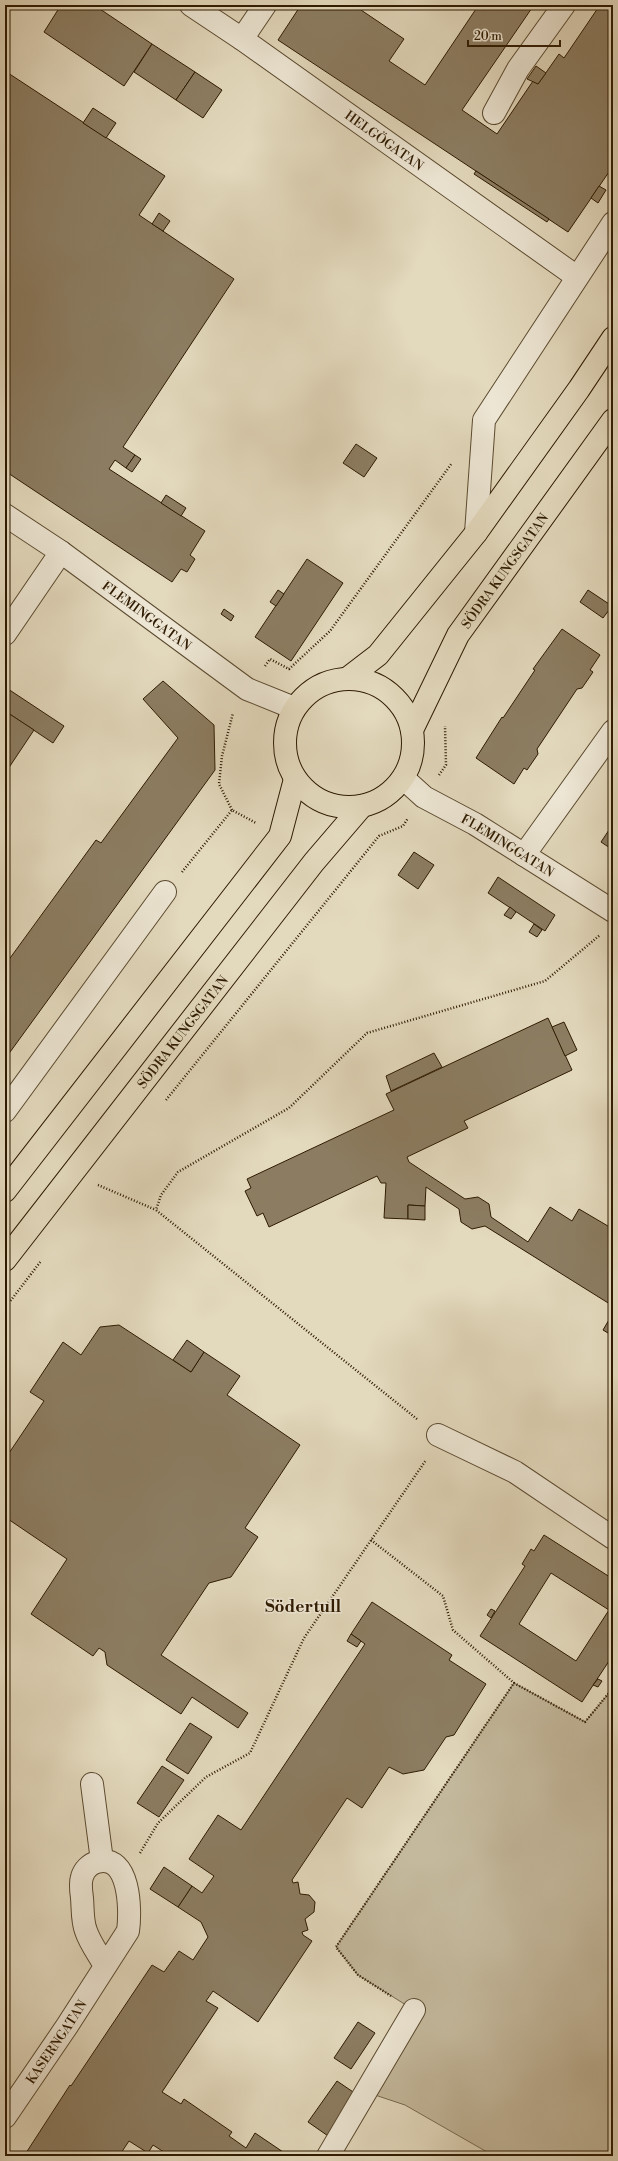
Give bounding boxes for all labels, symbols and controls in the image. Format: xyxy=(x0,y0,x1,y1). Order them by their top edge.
scale bar xyxy=(468,22,560,48)
text: 20 m xyxy=(474,29,502,44)
street label: HELGÖGATAN xyxy=(341,108,427,175)
street label: SÖDRA KUNGSGATAN xyxy=(458,510,552,632)
street label: FLEMINGGATAN xyxy=(99,578,194,654)
street label: FLEMINGGATAN xyxy=(458,811,557,881)
street label: SÖDRA KUNGSGATAN xyxy=(134,972,232,1092)
district label: Södertull xyxy=(265,1596,341,1618)
street label: KASERNGATAN xyxy=(23,1997,91,2087)

